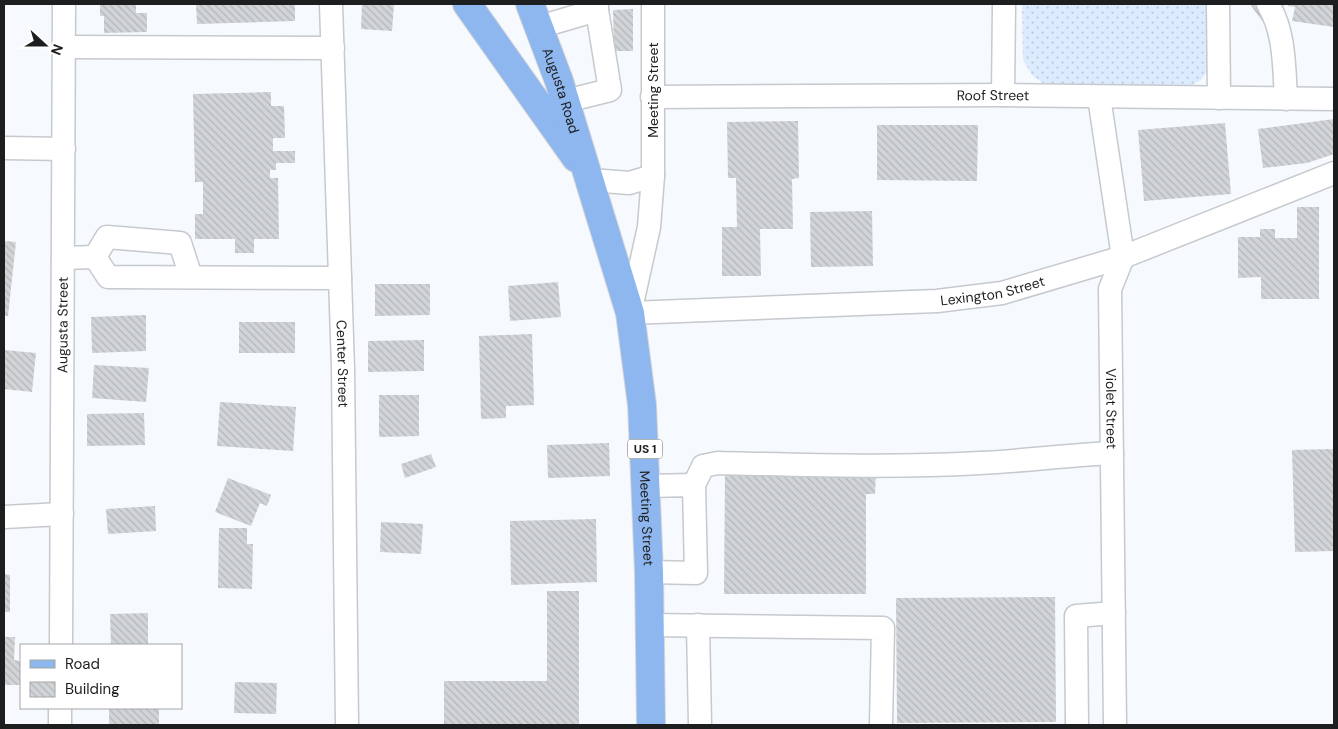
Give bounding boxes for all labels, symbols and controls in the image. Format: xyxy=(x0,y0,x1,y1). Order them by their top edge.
north arrow xyxy=(20,20,70,70)
text: N xyxy=(47,42,67,58)
street label: Meeting Street xyxy=(644,42,662,138)
street label: Augusta Road xyxy=(538,45,584,136)
street label: Roof Street xyxy=(957,86,1029,104)
street label: Lexington Street xyxy=(939,272,1047,310)
street label: Augusta Street xyxy=(53,277,72,373)
street label: Center Street xyxy=(332,320,352,408)
street label: Violet Street xyxy=(1102,368,1121,449)
road number: US 1 xyxy=(628,439,662,458)
street label: Meeting Street xyxy=(636,470,658,566)
legend xyxy=(20,644,182,709)
text: Road xyxy=(65,654,100,674)
text: Building xyxy=(65,679,120,699)

